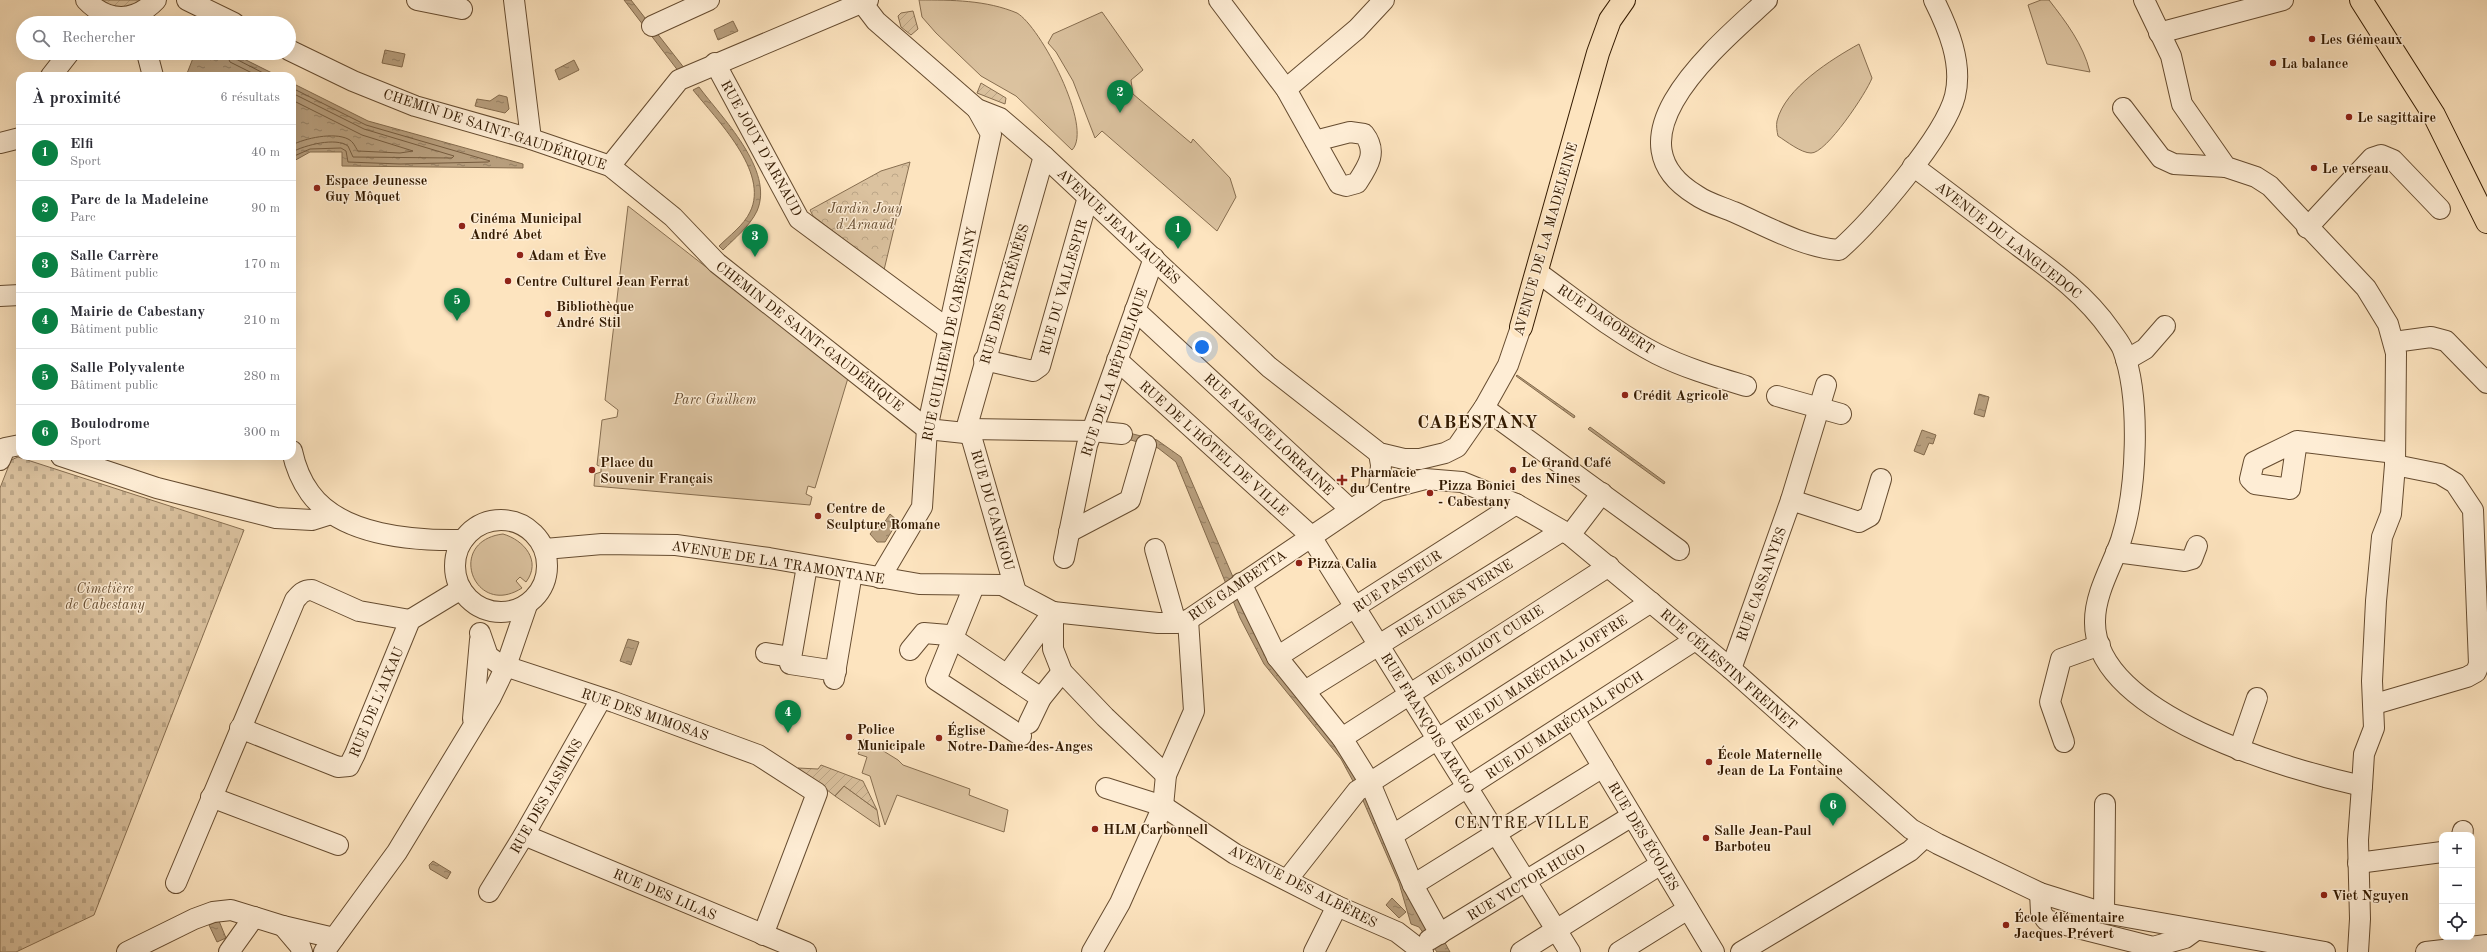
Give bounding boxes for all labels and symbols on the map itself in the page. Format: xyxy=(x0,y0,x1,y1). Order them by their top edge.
place label: Les Gémeaux xyxy=(2320,33,2403,47)
marker: Les Gémeaux xyxy=(2307,34,2317,44)
place label: La balance xyxy=(2281,57,2348,71)
marker: La balance xyxy=(2268,58,2278,68)
street label: RUE JOUY D'ARNAUD xyxy=(718,78,804,219)
pin: 2 xyxy=(1107,80,1133,113)
street label: CHEMIN DE SAINT-GAUDÉRIQUE xyxy=(381,84,609,173)
place label: Le sagittaire xyxy=(2357,111,2436,125)
marker: Le sagittaire xyxy=(2344,112,2354,122)
street label: AVENUE DE LA MADELEINE xyxy=(1512,141,1580,338)
place label: Le verseau xyxy=(2322,162,2389,176)
marker: Le verseau xyxy=(2309,163,2319,173)
street label: AVENUE JEAN JAURÈS xyxy=(1054,164,1184,287)
place label: Espace Jeunesse Guy Môquet xyxy=(325,174,427,204)
street label: AVENUE DU LANGUEDOC xyxy=(1933,180,2084,302)
marker: Espace Jeunesse Guy Môquet xyxy=(312,183,322,193)
park label: Jardin Jouy d'Arnaud xyxy=(828,202,903,232)
place label: Cinéma Municipal André Abet xyxy=(470,212,582,242)
pin: 1 xyxy=(1165,216,1191,249)
street label: RUE DU VALLESPIR xyxy=(1038,218,1090,357)
marker: Cinéma Municipal André Abet xyxy=(457,221,467,231)
street label: RUE DES PYRÉNÉES xyxy=(975,222,1032,366)
pin: 3 xyxy=(742,224,768,257)
street label: RUE GUILHEM DE CABESTANY xyxy=(920,226,980,443)
place label: Adam et Ève xyxy=(528,246,606,263)
marker: Adam et Ève xyxy=(515,250,525,260)
street label: CHEMIN DE SAINT-GAUDÉRIQUE xyxy=(713,257,908,414)
place label: Centre Culturel Jean Ferrat xyxy=(516,275,689,289)
marker: Centre Culturel Jean Ferrat xyxy=(503,276,513,286)
street label: RUE DAGOBERT xyxy=(1555,282,1656,357)
street label: RUE DE LA RÉPUBLIQUE xyxy=(1077,285,1150,458)
pin: 5 xyxy=(444,288,470,321)
place label: Bibliothèque André Stil xyxy=(556,300,634,330)
marker: Bibliothèque André Stil xyxy=(543,309,553,319)
your location xyxy=(1192,337,1212,357)
street label: RUE ALSACE LORRAINE xyxy=(1201,371,1336,498)
street label: RUE DE L'HÔTEL DE VILLE xyxy=(1136,376,1292,519)
place label: Crédit Agricole xyxy=(1633,389,1729,403)
marker: Crédit Agricole xyxy=(1620,390,1630,400)
park label: Parc Guilhem xyxy=(672,393,757,407)
district label: CABESTANY xyxy=(1417,414,1539,432)
street label: RUE DU CANIGOU xyxy=(968,448,1016,572)
place label: Place du Souvenir Français xyxy=(600,456,713,486)
place label: Le Grand Café des Nines xyxy=(1521,456,1611,486)
marker: Place du Souvenir Français xyxy=(587,465,597,475)
marker: Le Grand Café des Nines xyxy=(1508,465,1518,475)
place label: Pharmacie du Centre xyxy=(1350,466,1416,496)
marker: Pharmacie du Centre xyxy=(1337,475,1347,485)
place label: Pizza Bonici - Cabestany xyxy=(1438,479,1516,509)
marker: Pizza Bonici - Cabestany xyxy=(1425,488,1435,498)
place label: Centre de Sculpture Romane xyxy=(826,502,940,532)
marker: Centre de Sculpture Romane xyxy=(813,511,823,521)
street label: RUE CASSANYES xyxy=(1735,525,1789,643)
street label: AVENUE DE LA TRAMONTANE xyxy=(670,539,885,587)
street label: RUE GAMBETTA xyxy=(1186,548,1289,624)
street label: RUE PASTEUR xyxy=(1351,548,1444,616)
place label: Pizza Calia xyxy=(1307,557,1377,571)
street label: RUE JULES VERNE xyxy=(1394,557,1516,641)
marker: Pizza Calia xyxy=(1294,558,1304,568)
park label: Cimetière de Cabestany xyxy=(65,582,146,613)
street label: RUE JOLIOT CURIE xyxy=(1425,603,1546,689)
street label: RUE CÉLESTIN FREINET xyxy=(1657,604,1801,733)
street label: RUE DU MARÉCHAL JOFFRE xyxy=(1452,611,1630,735)
street label: RUE DE L'AIXAU xyxy=(347,645,407,760)
street label: RUE FRANÇOIS ARAGO xyxy=(1378,651,1476,796)
street label: RUE DU MARÉCHAL FOCH xyxy=(1481,667,1646,782)
street label: RUE DES MIMOSAS xyxy=(579,687,710,743)
pin: 4 xyxy=(775,700,801,733)
place label: Église Notre-Dame-des-Anges xyxy=(947,721,1093,754)
place label: Police Municipale xyxy=(857,723,925,753)
marker: Police Municipale xyxy=(844,732,854,742)
marker: Église Notre-Dame-des-Anges xyxy=(934,733,944,743)
street label: RUE DES JASMINS xyxy=(508,737,585,856)
place label: École Maternelle Jean de La Fontaine xyxy=(1717,745,1843,778)
marker: École Maternelle Jean de La Fontaine xyxy=(1704,757,1714,767)
street label: RUE DES ÉCOLES xyxy=(1605,778,1684,893)
pin: 6 xyxy=(1820,793,1846,826)
district label: CENTRE VILLE xyxy=(1454,816,1590,832)
place label: HLM Carbonnell xyxy=(1103,823,1208,837)
marker: HLM Carbonnell xyxy=(1090,824,1100,834)
place label: Salle Jean-Paul Barboteu xyxy=(1714,824,1812,854)
marker: Salle Jean-Paul Barboteu xyxy=(1701,833,1711,843)
street label: AVENUE DES ALBÈRES xyxy=(1226,841,1381,931)
street label: RUE VICTOR HUGO xyxy=(1465,842,1588,924)
street label: RUE DES LILAS xyxy=(611,867,718,923)
place label: Viet Nguyen xyxy=(2332,889,2409,903)
marker: Viet Nguyen xyxy=(2319,890,2329,900)
place label: École élémentaire Jacques Prévert xyxy=(2014,908,2124,941)
marker: École élémentaire Jacques Prévert xyxy=(2001,920,2011,930)

